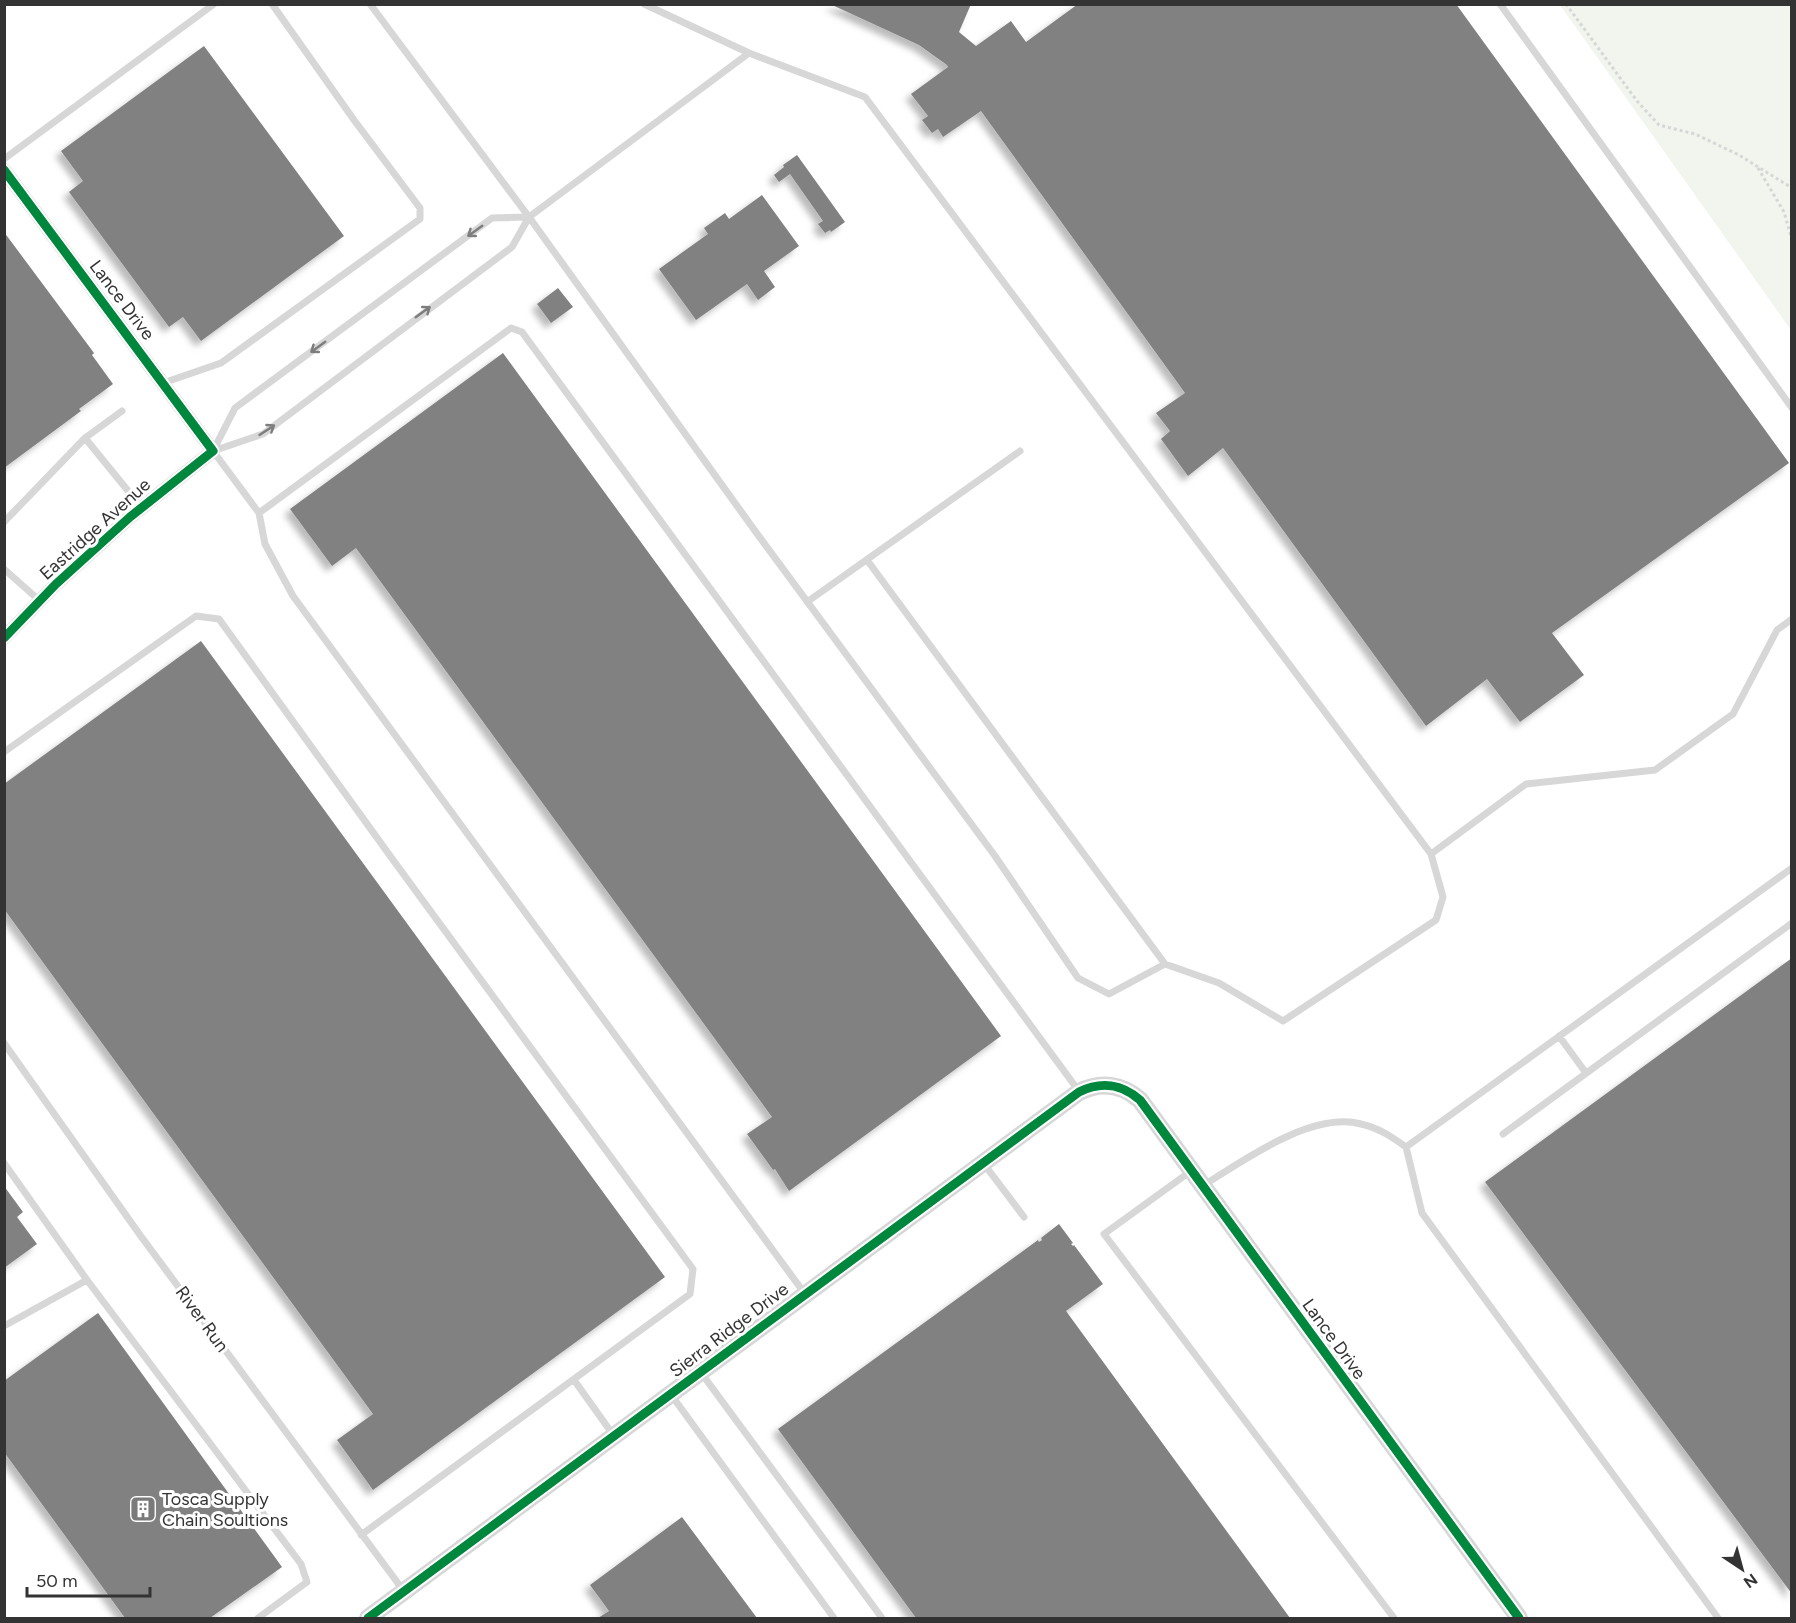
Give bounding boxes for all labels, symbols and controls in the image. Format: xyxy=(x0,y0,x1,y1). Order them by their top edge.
one-way arrow xyxy=(467,225,483,237)
street label: Lance Drive xyxy=(85,256,159,344)
one-way arrow xyxy=(414,306,430,319)
one-way arrow xyxy=(311,341,327,353)
one-way arrow xyxy=(258,424,275,436)
street label: Eastridge Avenue xyxy=(35,473,155,585)
street label: Sierra Ridge Drive xyxy=(665,1278,793,1382)
street label: River Run xyxy=(171,1282,233,1356)
street label: Lance Drive xyxy=(1297,1294,1371,1384)
place label: Tosca Supply Chain Soultions xyxy=(162,1488,288,1531)
building icon: Tosca Supply Chain Soultions xyxy=(128,1494,158,1524)
north arrow xyxy=(1712,1539,1772,1599)
scale bar xyxy=(27,1560,150,1598)
text: N xyxy=(1740,1569,1761,1592)
text: 50 m xyxy=(36,1570,78,1592)

